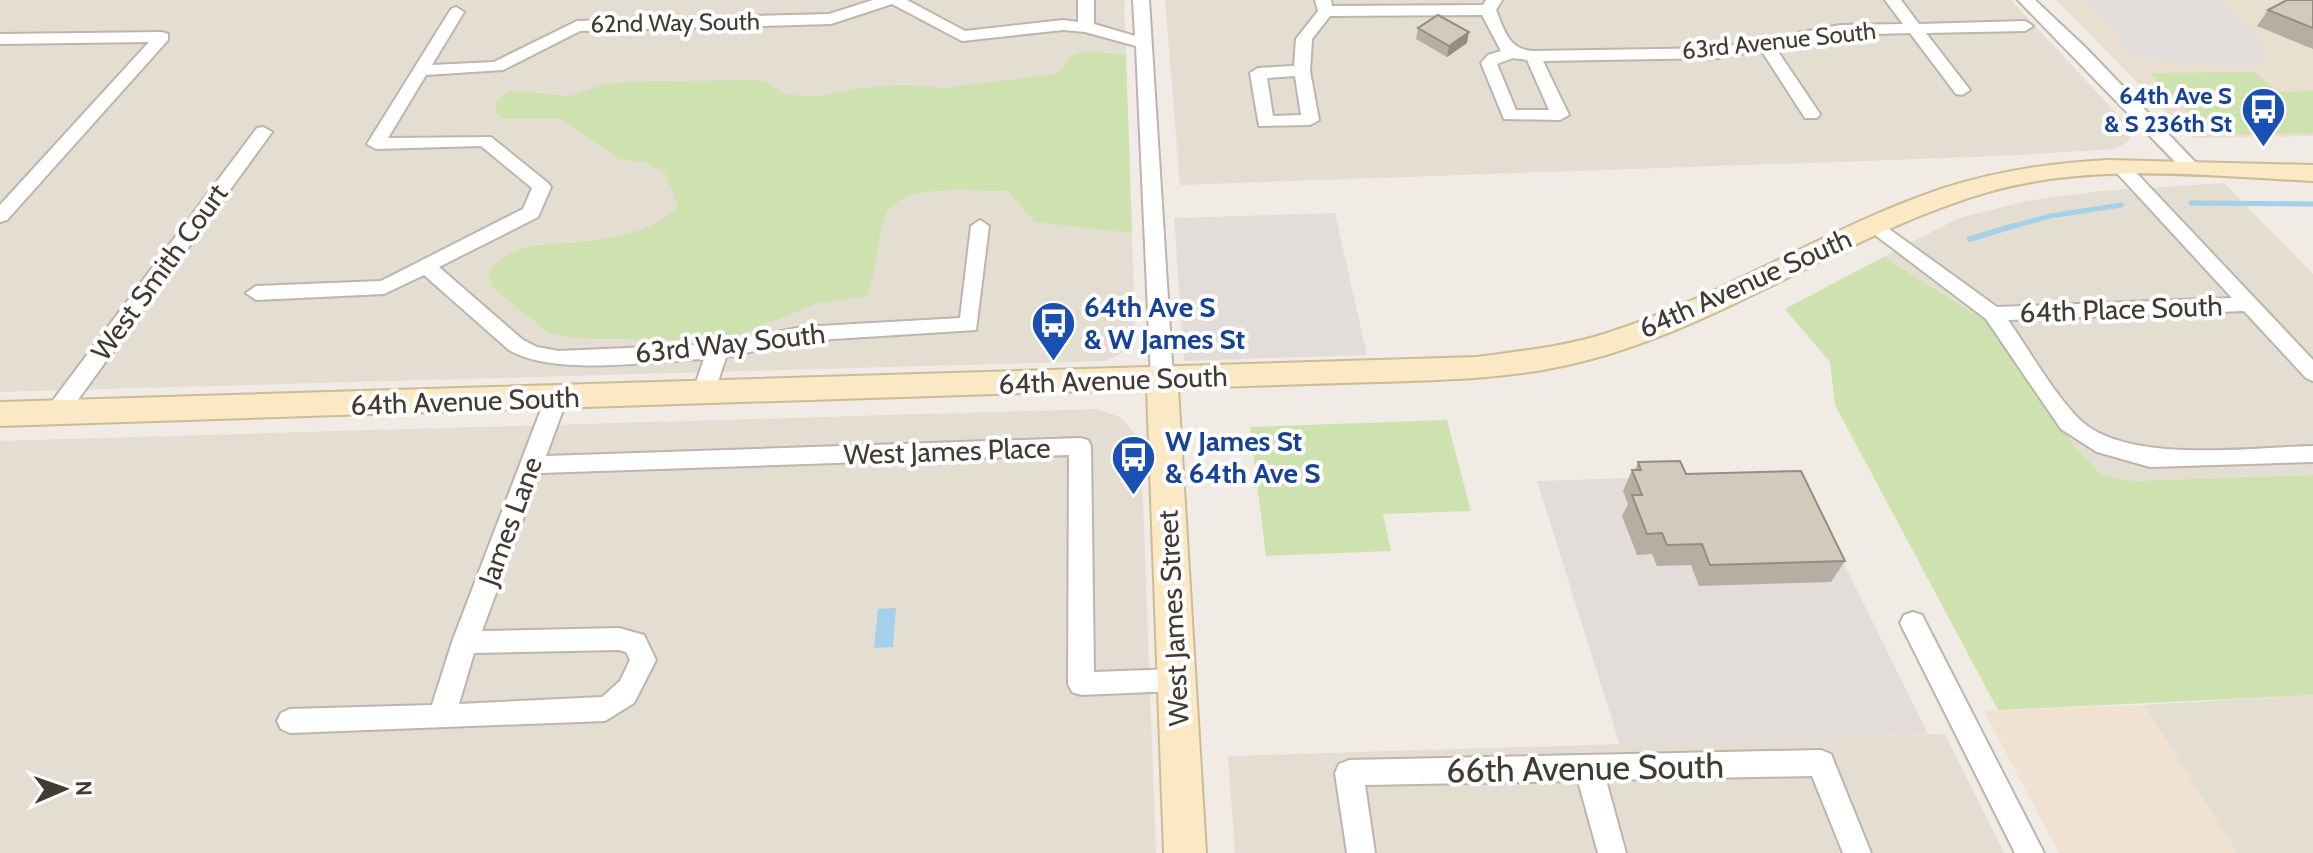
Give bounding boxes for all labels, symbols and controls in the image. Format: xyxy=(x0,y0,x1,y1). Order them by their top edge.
street label: 62nd Way South xyxy=(590,7,760,38)
street label: 63rd Avenue South xyxy=(1680,16,1877,65)
place label: 64th Ave S & S 236th St xyxy=(2104,81,2232,138)
bus stop icon: 64th Ave S & S 236th St xyxy=(2239,86,2287,149)
street label: West Smith Court xyxy=(84,177,234,367)
street label: 64th Avenue South xyxy=(1633,221,1857,345)
street label: 64th Place South xyxy=(2019,288,2223,330)
place label: 64th Ave S & W James St xyxy=(1084,290,1245,356)
bus stop icon: 64th Ave S & W James St xyxy=(1029,299,1077,362)
street label: 63rd Way South xyxy=(633,316,827,370)
street label: 64th Avenue South xyxy=(998,359,1228,401)
street label: 64th Avenue South xyxy=(350,380,580,422)
place label: W James St & 64th Ave S xyxy=(1165,424,1320,490)
street label: West James Place xyxy=(843,430,1051,472)
bus stop icon: W James St & 64th Ave S xyxy=(1110,433,1158,496)
street label: James Lane xyxy=(471,452,549,591)
street label: West James Street xyxy=(1150,509,1196,727)
street label: 66th Avenue South xyxy=(1446,745,1724,791)
north arrow xyxy=(24,749,104,829)
text: N xyxy=(70,780,97,797)

